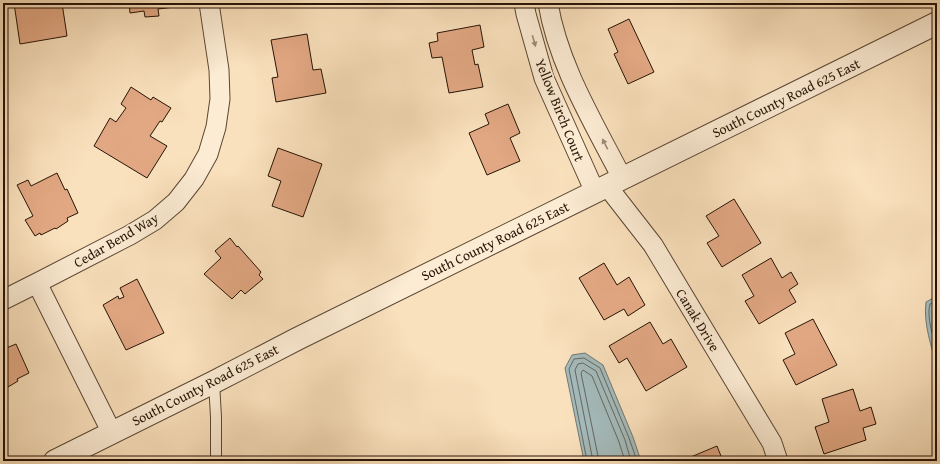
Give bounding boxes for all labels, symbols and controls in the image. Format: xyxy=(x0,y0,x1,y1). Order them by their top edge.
one-way arrow xyxy=(531,35,537,47)
street label: South County Road 625 East xyxy=(709,53,863,143)
street label: Yellow Birch Court xyxy=(530,56,590,164)
one-way arrow xyxy=(601,138,608,150)
street label: South County Road 625 East xyxy=(418,196,572,286)
street label: Cedar Bend Way xyxy=(70,208,162,272)
street label: Canak Drive xyxy=(671,285,725,356)
street label: South County Road 625 East xyxy=(128,339,282,431)

